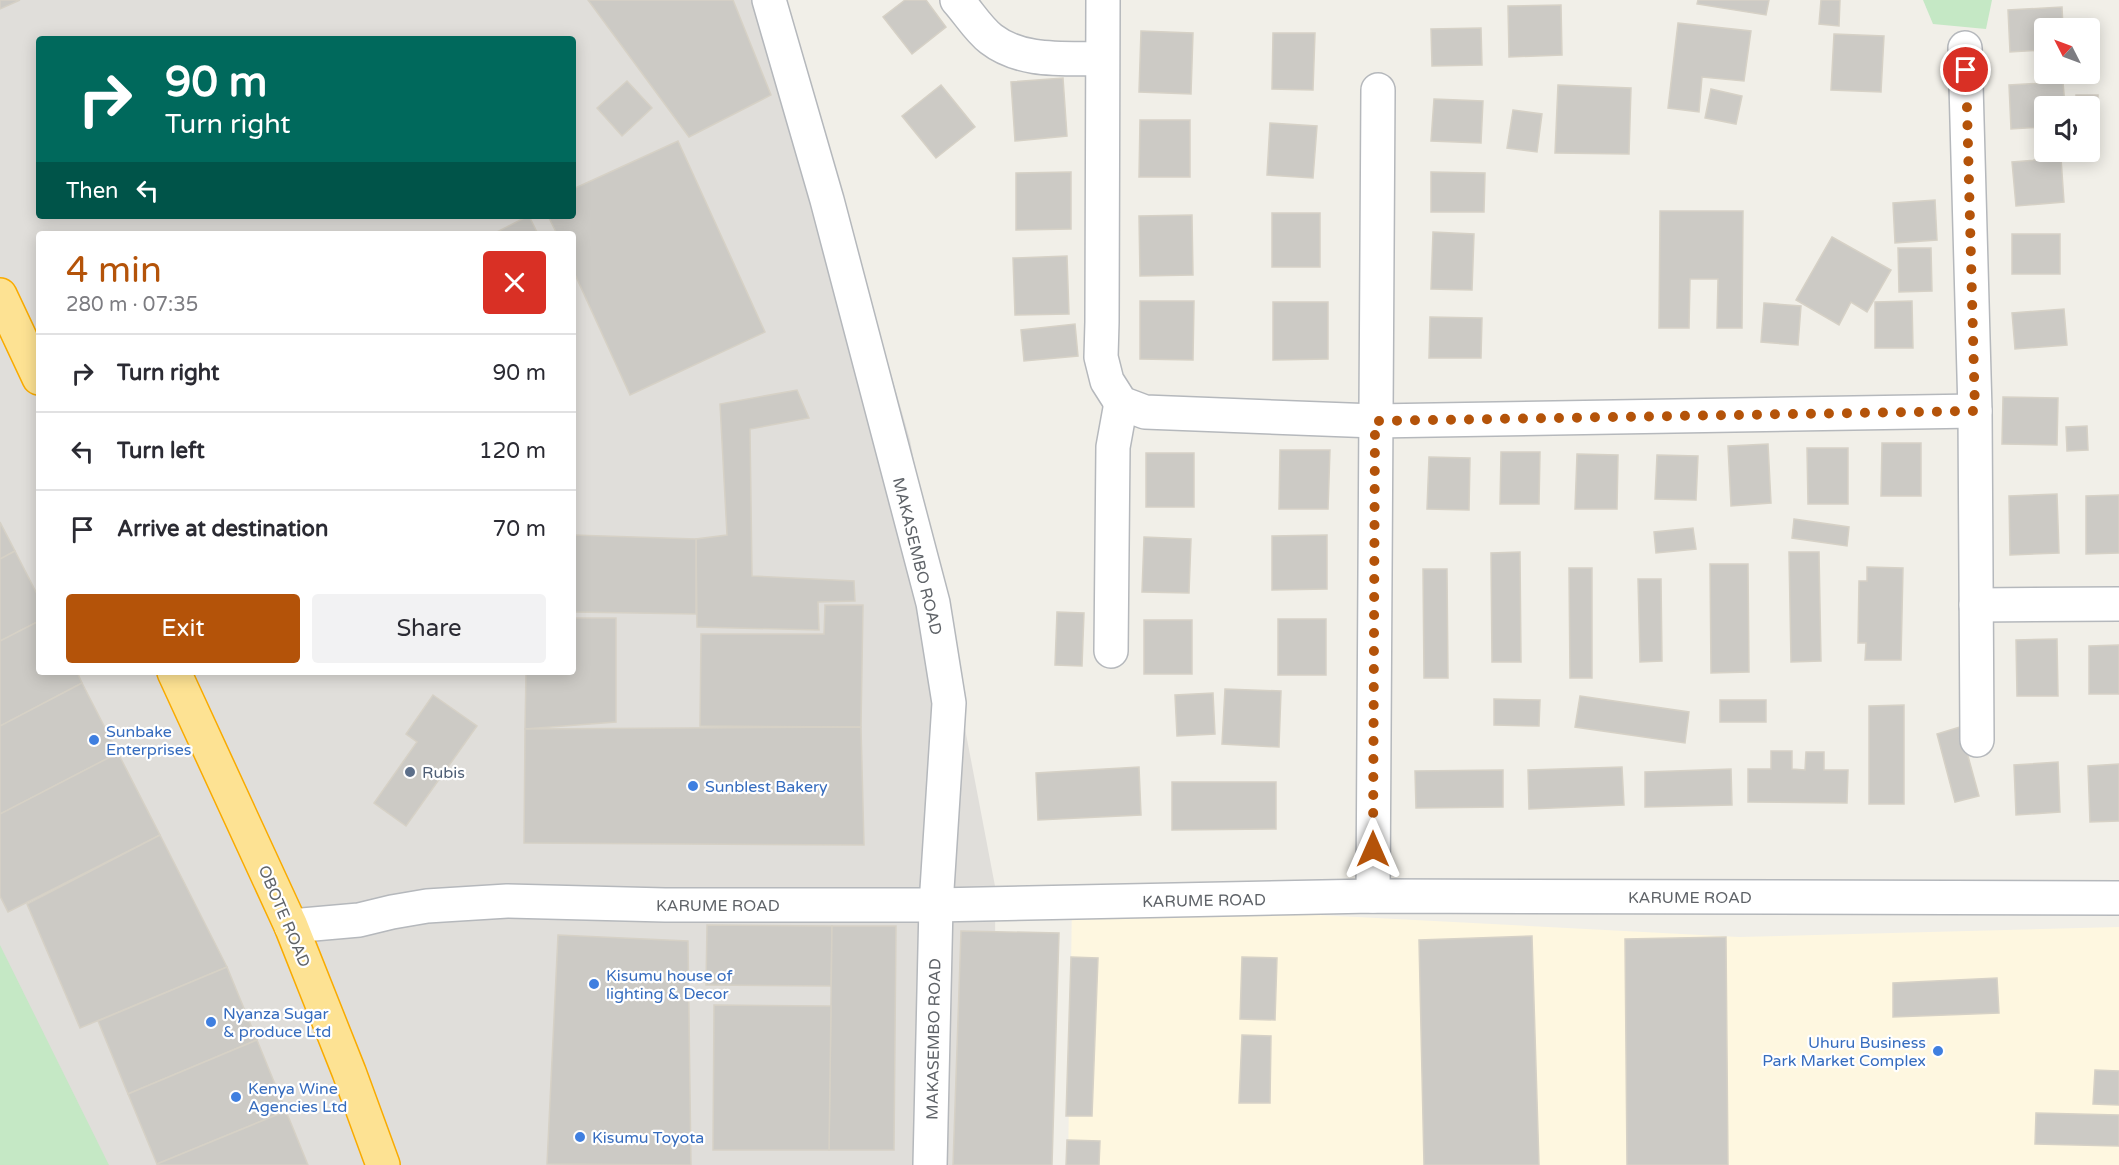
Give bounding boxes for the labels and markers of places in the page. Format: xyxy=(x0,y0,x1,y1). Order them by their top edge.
pin xyxy=(1940,44,1991,95)
place label: Sunbake Enterprises xyxy=(106,722,191,760)
marker: Sunbake Enterprises xyxy=(87,733,101,747)
place label: Rubis xyxy=(422,763,465,783)
marker: Rubis xyxy=(403,765,417,779)
place label: Sunblest Bakery xyxy=(705,777,828,797)
marker: Sunblest Bakery xyxy=(686,779,700,793)
place label: Kisumu house of lighting & Decor xyxy=(606,966,733,1004)
marker: Kisumu house of lighting & Decor xyxy=(587,977,601,991)
place label: Nyanza Sugar & produce Ltd xyxy=(223,1004,331,1042)
marker: Nyanza Sugar & produce Ltd xyxy=(204,1015,218,1029)
place label: Uhuru Business Park Market Complex xyxy=(1762,1033,1926,1071)
marker: Uhuru Business Park Market Complex xyxy=(1931,1044,1945,1058)
place label: Kenya Wine Agencies Ltd xyxy=(248,1079,347,1117)
marker: Kenya Wine Agencies Ltd xyxy=(229,1090,243,1104)
place label: Kisumu Toyota xyxy=(592,1128,704,1148)
marker: Kisumu Toyota xyxy=(573,1130,587,1144)

